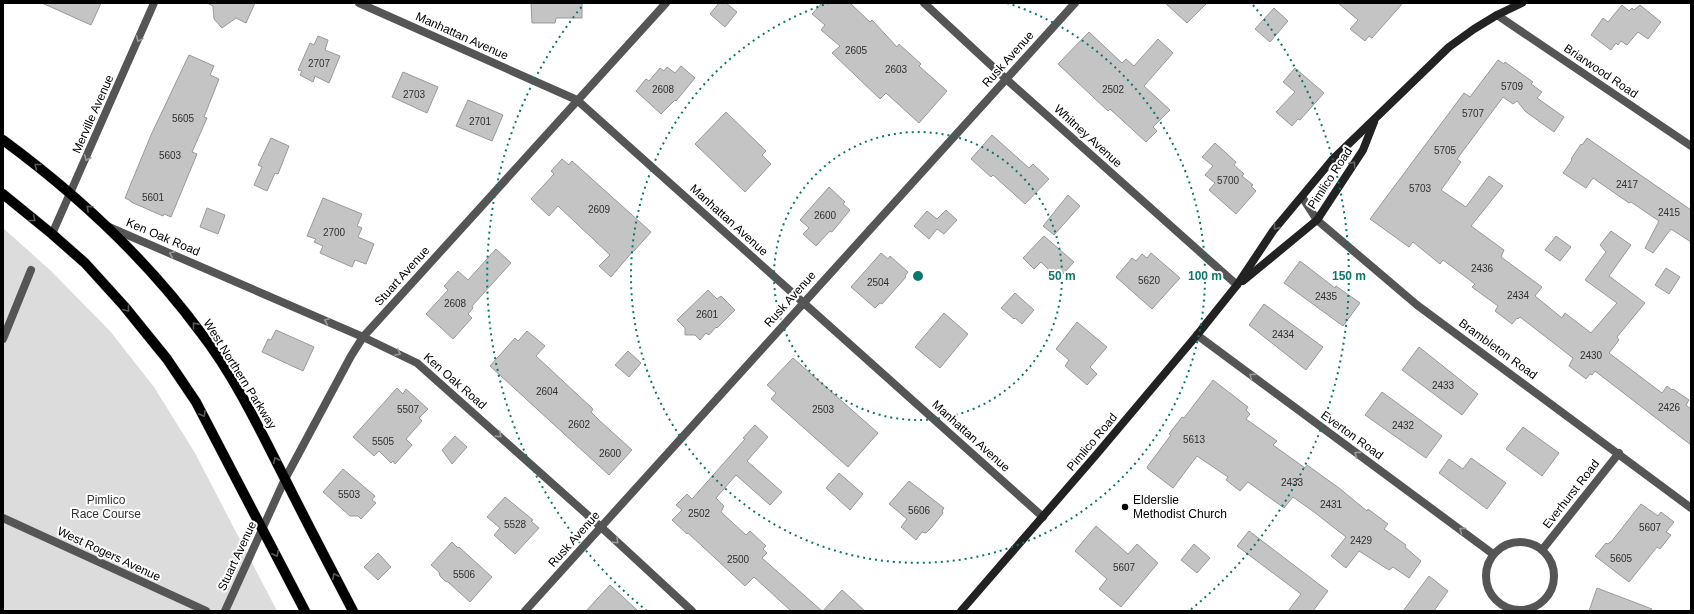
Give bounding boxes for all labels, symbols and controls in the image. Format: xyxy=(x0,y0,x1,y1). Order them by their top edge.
street label: Manhattan Avenue xyxy=(414,9,511,63)
street label: Rusk Avenue xyxy=(979,28,1037,90)
one-way arrow xyxy=(135,35,143,42)
street label: Briarwood Road xyxy=(1561,41,1641,101)
house number: 2605 xyxy=(845,45,868,56)
house number: 2707 xyxy=(308,58,331,69)
house number: 2603 xyxy=(885,64,908,75)
street label: Merville Avenue xyxy=(69,72,117,155)
house number: 5709 xyxy=(1501,81,1524,92)
house number: 2608 xyxy=(652,84,675,95)
house number: 2502 xyxy=(1102,84,1125,95)
house number: 2703 xyxy=(403,89,426,100)
street label: Whitney Avenue xyxy=(1051,102,1125,170)
house number: 5707 xyxy=(1462,108,1485,119)
house number: 5605 xyxy=(172,113,195,124)
house number: 2701 xyxy=(469,116,492,127)
street label: Pimlico Road xyxy=(1305,145,1355,211)
house number: 5705 xyxy=(1434,145,1457,156)
house number: 5603 xyxy=(159,150,182,161)
one-way arrow xyxy=(83,154,91,161)
one-way arrow xyxy=(1349,161,1356,168)
one-way arrow xyxy=(35,163,42,170)
house number: 5700 xyxy=(1217,175,1240,186)
house number: 2417 xyxy=(1616,179,1639,190)
street label: Manhattan Avenue xyxy=(687,181,771,259)
house number: 5703 xyxy=(1409,183,1432,194)
house number: 5601 xyxy=(142,192,165,203)
house number: 2609 xyxy=(588,204,611,215)
one-way arrow xyxy=(86,206,94,213)
house number: 2415 xyxy=(1658,207,1681,218)
house number: 2600 xyxy=(814,210,837,221)
one-way arrow xyxy=(29,214,36,221)
street label: Ken Oak Road xyxy=(124,215,202,259)
one-way arrow xyxy=(1274,222,1281,229)
house number: 2700 xyxy=(323,227,346,238)
street label: Stuart Avenue xyxy=(372,243,433,309)
one-way arrow xyxy=(168,250,175,258)
house number: 2436 xyxy=(1471,263,1494,274)
street label: Rusk Avenue xyxy=(761,268,819,330)
centre of rings xyxy=(911,269,925,283)
text: 50 m xyxy=(1048,269,1076,283)
text: 100 m xyxy=(1188,269,1222,283)
text: 150 m xyxy=(1332,269,1366,283)
house number: 5620 xyxy=(1138,275,1161,286)
house number: 2504 xyxy=(867,277,890,288)
house number: 2434 xyxy=(1507,290,1530,301)
house number: 2435 xyxy=(1315,291,1338,302)
house number: 2608 xyxy=(444,298,467,309)
one-way arrow xyxy=(122,304,129,312)
house number: 2601 xyxy=(696,309,719,320)
street label: Brambleton Road xyxy=(1456,316,1540,382)
street label: West Northern Parkway xyxy=(201,317,279,431)
one-way arrow xyxy=(324,318,332,326)
one-way arrow xyxy=(193,322,200,329)
house number: 2434 xyxy=(1272,329,1295,340)
one-way arrow xyxy=(394,348,402,356)
street label: Ken Oak Road xyxy=(421,350,489,412)
house number: 2430 xyxy=(1580,350,1603,361)
one-way arrow xyxy=(1250,374,1257,381)
house number: 2433 xyxy=(1432,380,1455,391)
house number: 2604 xyxy=(536,386,559,397)
street label: Manhattan Avenue xyxy=(929,397,1013,475)
house number: 2426 xyxy=(1658,402,1681,413)
house number: 5507 xyxy=(397,404,420,415)
house number: 2503 xyxy=(812,404,835,415)
street label: Everton Road xyxy=(1318,408,1386,462)
one-way arrow xyxy=(198,410,205,417)
street label: Pimlico Road xyxy=(1064,410,1120,474)
house number: 2602 xyxy=(568,419,591,430)
house number: 2432 xyxy=(1392,420,1415,431)
one-way arrow xyxy=(494,430,502,438)
house number: 5613 xyxy=(1183,434,1206,445)
house number: 5505 xyxy=(372,436,395,447)
house number: 2600 xyxy=(599,448,622,459)
one-way arrow xyxy=(1355,451,1362,458)
one-way arrow xyxy=(273,457,281,465)
street label: Everhurst Road xyxy=(1540,457,1602,531)
house number: 2433 xyxy=(1281,477,1304,488)
house number: 5503 xyxy=(338,489,361,500)
park label: Pimlico Race Course xyxy=(71,493,141,521)
place label: Elderslie Methodist Church xyxy=(1133,493,1227,521)
house number: 2431 xyxy=(1320,499,1343,510)
marker: Elderslie Methodist Church xyxy=(1120,502,1130,512)
house number: 5606 xyxy=(908,505,931,516)
street label: Rusk Avenue xyxy=(545,508,603,570)
house number: 2502 xyxy=(688,508,711,519)
street label: Stuart Avenue xyxy=(215,519,259,593)
house number: 5528 xyxy=(504,519,527,530)
house number: 5607 xyxy=(1639,522,1662,533)
street label: West Rogers Avenue xyxy=(55,524,163,584)
one-way arrow xyxy=(1459,528,1466,535)
house number: 2429 xyxy=(1350,535,1373,546)
one-way arrow xyxy=(611,536,619,544)
one-way arrow xyxy=(271,550,279,557)
house number: 5605 xyxy=(1610,553,1633,564)
house number: 2500 xyxy=(727,554,750,565)
house number: 5607 xyxy=(1113,562,1136,573)
house number: 5506 xyxy=(453,569,476,580)
one-way arrow xyxy=(332,573,340,581)

